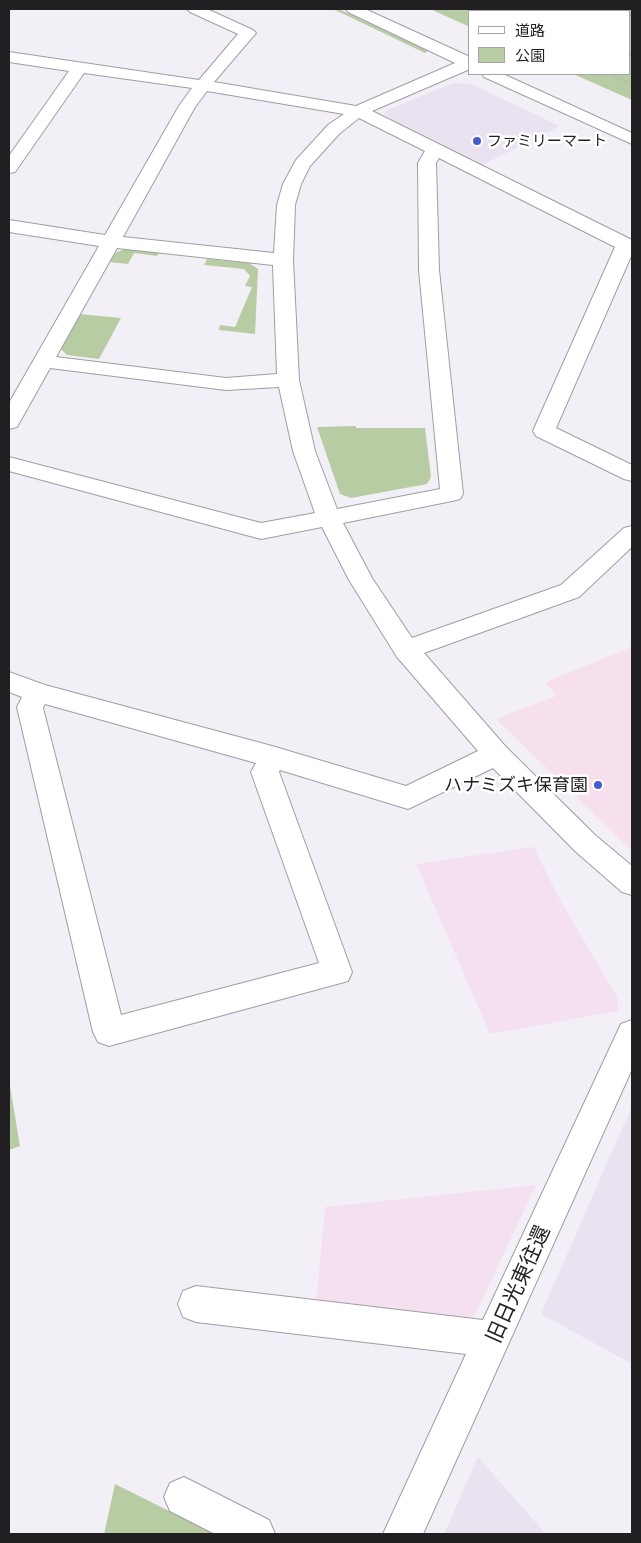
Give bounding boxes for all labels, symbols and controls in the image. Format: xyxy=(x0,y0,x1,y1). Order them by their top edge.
legend xyxy=(468,10,631,75)
text: 道路 xyxy=(515,21,545,39)
text: 公園 xyxy=(515,46,545,64)
place label: ファミリーマート xyxy=(487,132,607,150)
marker: ファミリーマート xyxy=(471,135,483,147)
place label: ハナミズキ保育園 xyxy=(444,774,588,796)
marker: ハナミズキ保育園 xyxy=(592,779,604,791)
street label: 旧日光東往還 xyxy=(481,1221,555,1347)

